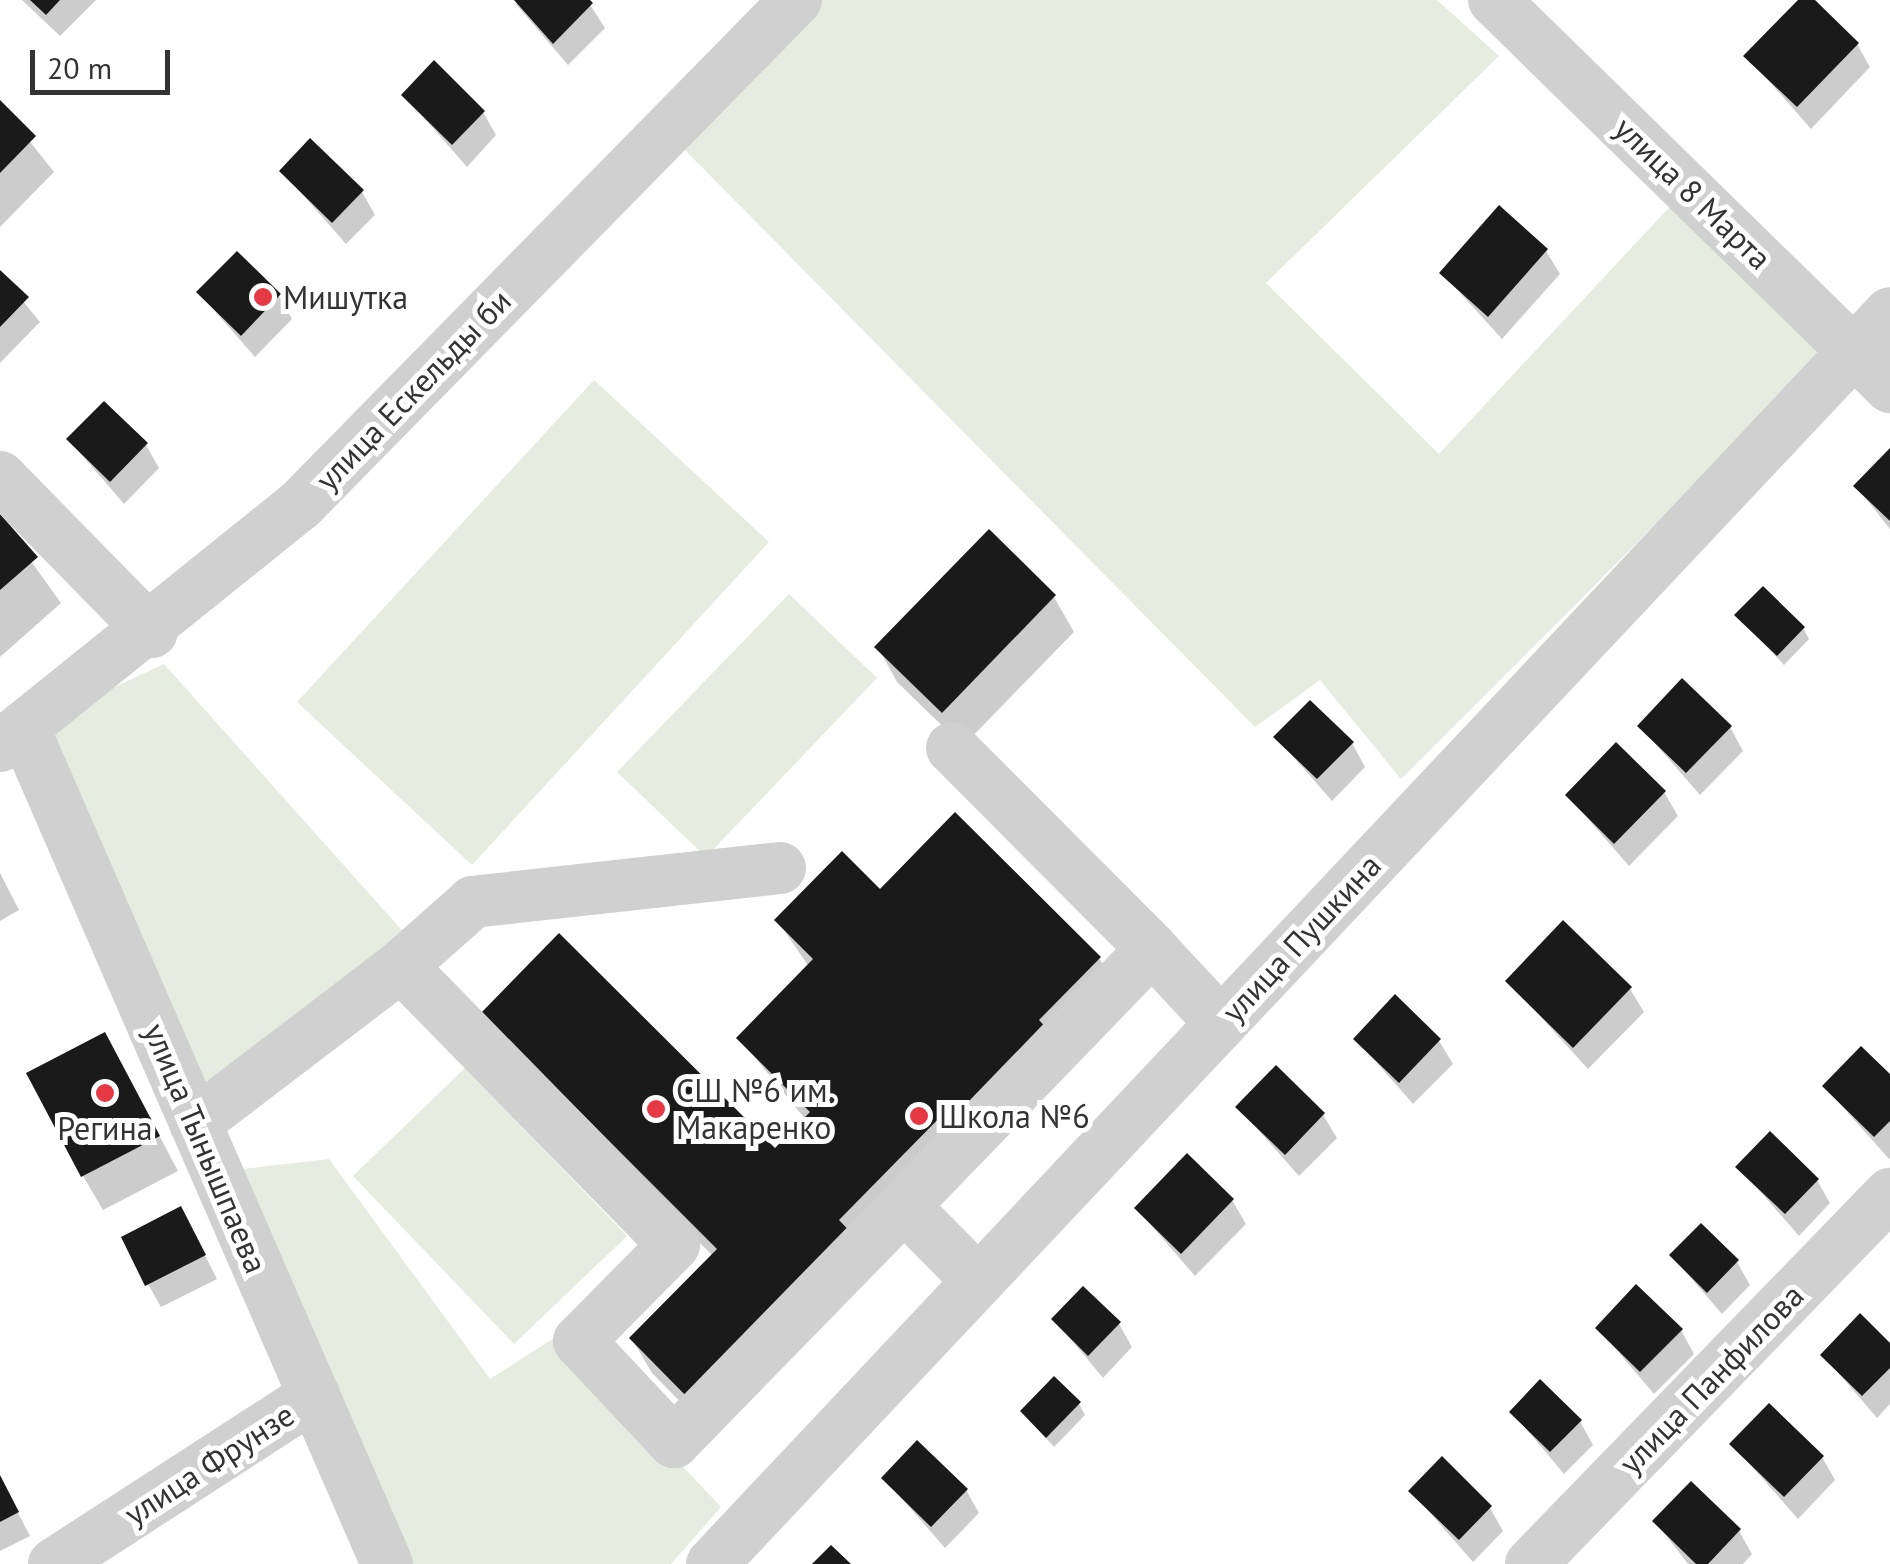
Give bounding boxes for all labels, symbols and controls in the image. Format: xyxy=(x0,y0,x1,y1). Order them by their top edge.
scale bar xyxy=(35,30,175,92)
text: 20 m xyxy=(47,48,112,87)
street label: улица 8 Марта xyxy=(1607,109,1779,277)
place label: Мишутка xyxy=(283,278,408,316)
street label: улица Ескельды би xyxy=(307,282,519,498)
marker: Мишутка xyxy=(252,286,274,308)
street label: улица Пушкина xyxy=(1213,846,1389,1030)
street label: улица Тынышпаева xyxy=(136,1017,276,1279)
place label: СШ №6 им. Макаренко xyxy=(676,1072,835,1147)
marker: Регина xyxy=(94,1082,116,1104)
place label: Школа №6 xyxy=(939,1097,1090,1135)
marker: СШ №6 им. Макаренко xyxy=(645,1098,667,1120)
marker: Школа №6 xyxy=(908,1105,930,1127)
place label: Регина xyxy=(57,1109,153,1147)
street label: улица Панфилова xyxy=(1611,1276,1811,1482)
street label: улица Фрунзе xyxy=(117,1395,301,1533)

